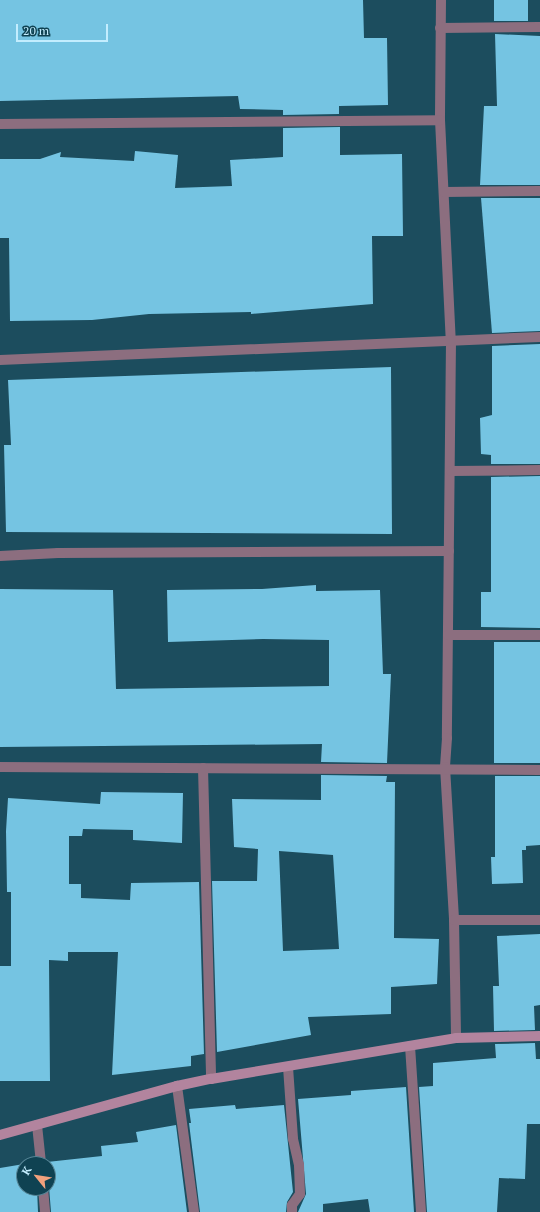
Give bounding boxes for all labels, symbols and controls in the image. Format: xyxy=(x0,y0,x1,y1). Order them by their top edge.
scale bar xyxy=(18,16,110,42)
text: 20 m xyxy=(23,23,49,38)
north arrow xyxy=(16,1156,56,1196)
text: K xyxy=(18,1164,34,1177)

